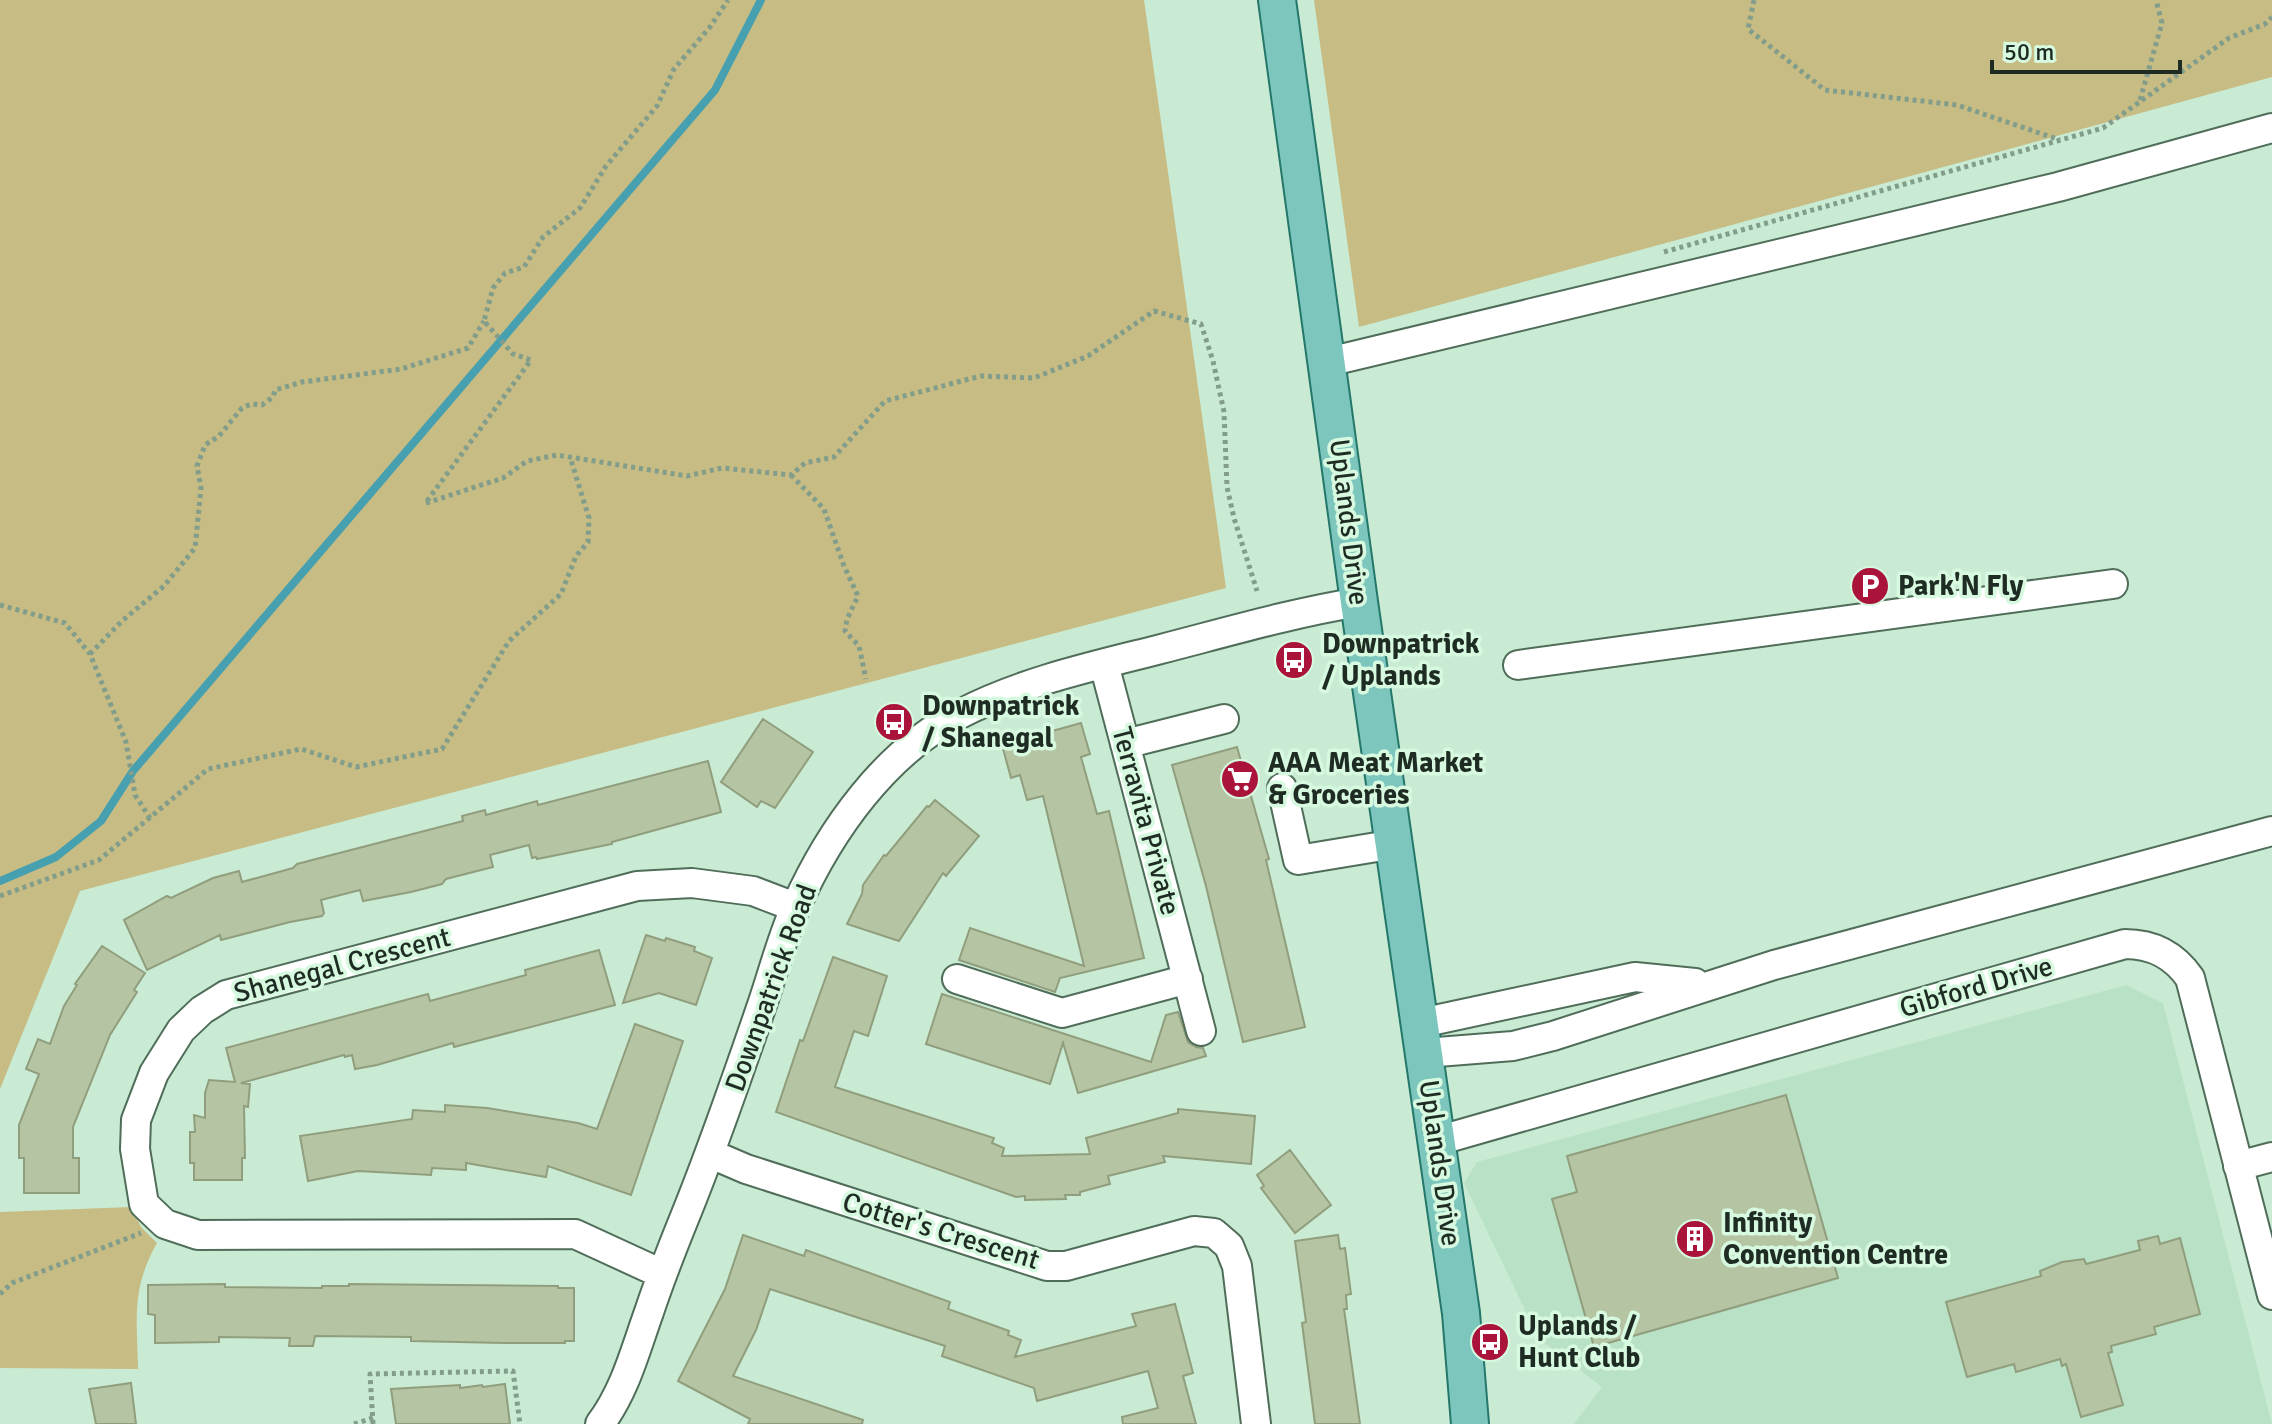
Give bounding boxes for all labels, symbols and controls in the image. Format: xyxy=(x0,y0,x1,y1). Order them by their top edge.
scale bar xyxy=(1992,24,2180,74)
text: 50 m xyxy=(2004,37,2054,67)
street label: Uplands Drive xyxy=(1322,437,1376,607)
parking icon: Park'N Fly xyxy=(1849,565,1891,607)
place label: Park'N Fly xyxy=(1898,569,2024,603)
place label: Downpatrick / Uplands xyxy=(1322,627,1480,693)
bus stop icon: Downpatrick / Uplands xyxy=(1273,639,1315,681)
place label: Downpatrick / Shanegal xyxy=(922,689,1080,755)
bus stop icon: Downpatrick / Shanegal xyxy=(873,701,915,743)
street label: Terravita Private xyxy=(1105,723,1187,919)
place label: AAA Meat Market & Groceries xyxy=(1268,746,1484,812)
supermarket icon: AAA Meat Market & Groceries xyxy=(1219,758,1261,800)
street label: Downpatrick Road xyxy=(718,880,824,1096)
street label: Shanegal Crescent xyxy=(230,920,454,1010)
street label: Gibford Drive xyxy=(1896,949,2056,1025)
street label: Uplands Drive xyxy=(1412,1078,1468,1248)
street label: Cotter's Crescent xyxy=(839,1185,1044,1277)
place label: Infinity Convention Centre xyxy=(1723,1206,1948,1272)
building icon: Infinity Convention Centre xyxy=(1674,1218,1716,1260)
place label: Uplands / Hunt Club xyxy=(1518,1309,1640,1375)
bus stop icon: Uplands / Hunt Club xyxy=(1469,1321,1511,1363)

